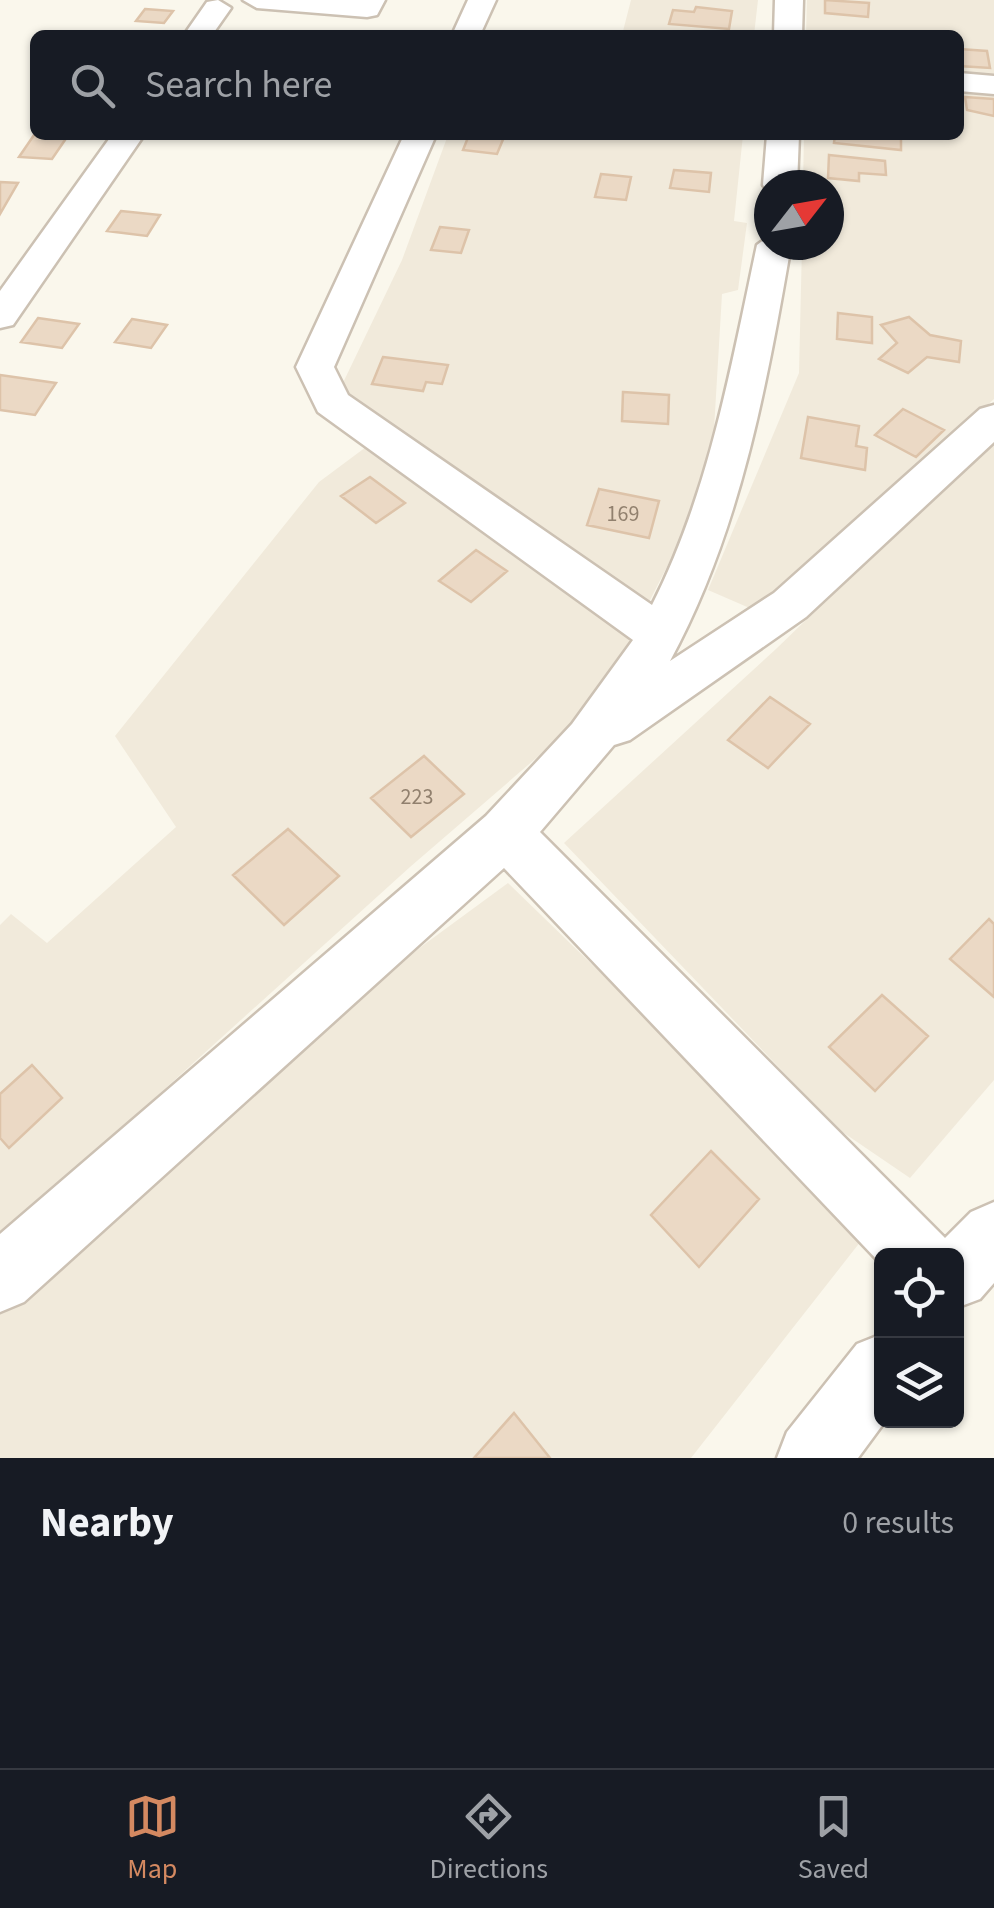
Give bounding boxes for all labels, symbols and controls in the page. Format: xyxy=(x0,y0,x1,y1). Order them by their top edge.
search box xyxy=(30,30,964,140)
icon: search xyxy=(65,58,120,113)
text: Search here xyxy=(145,58,332,112)
north arrow xyxy=(754,170,844,260)
house number: 169 xyxy=(607,498,639,530)
house number: 223 xyxy=(401,781,433,813)
map controls xyxy=(874,1248,964,1428)
button: locate xyxy=(874,1248,964,1338)
button: layers xyxy=(874,1338,964,1428)
text: Nearby xyxy=(40,1493,174,1553)
text: 0 results xyxy=(842,1500,954,1546)
tab: Map xyxy=(125,1789,180,1889)
tab: Directions xyxy=(430,1789,548,1889)
tab: Saved xyxy=(798,1789,869,1889)

